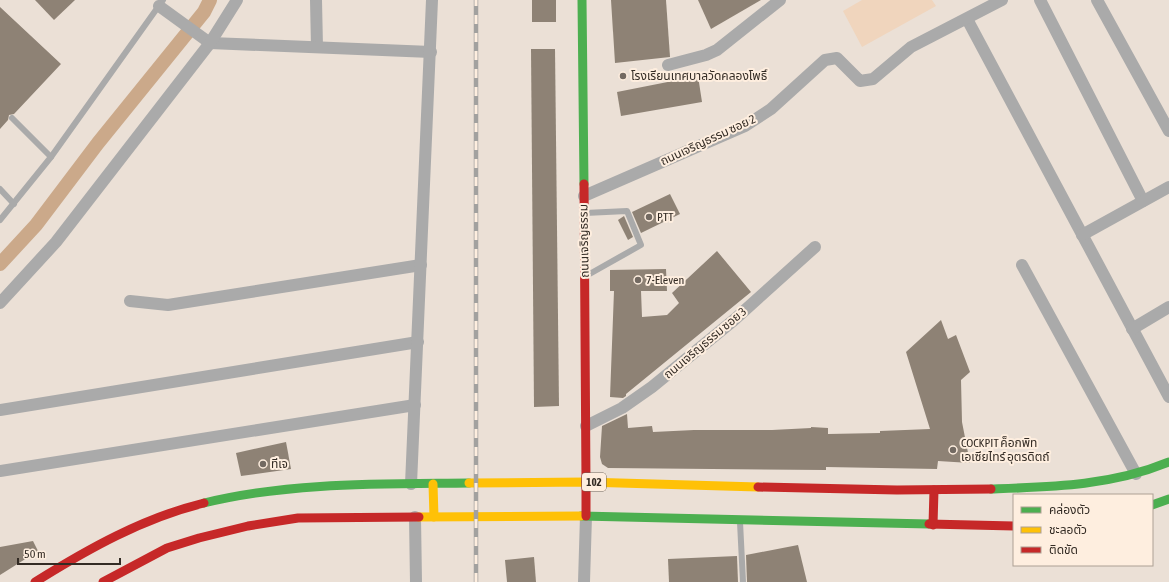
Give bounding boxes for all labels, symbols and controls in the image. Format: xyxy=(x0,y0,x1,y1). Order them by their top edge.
place label: โรงเรียนเทศบาลวัดคลองโพธิ์ xyxy=(631,69,767,83)
marker: โรงเรียนเทศบาลวัดคลองโพธิ์ xyxy=(618,71,628,81)
street label: ถนนเจริญธรรม ซอย 2 xyxy=(658,112,758,168)
street label: ถนนเจริญธรรม xyxy=(576,204,592,278)
place label: PTT xyxy=(657,210,674,224)
marker: PTT xyxy=(644,212,654,222)
place label: 7-Eleven xyxy=(646,273,684,287)
marker: 7-Eleven xyxy=(633,275,643,285)
street label: ถนนเจริญธรรม ซอย 3 xyxy=(661,304,749,382)
place label: COCKPIT ค็อกพิท เอเซียไทร์ อุตรดิตถ์ xyxy=(961,436,1050,464)
marker: COCKPIT ค็อกพิท เอเซียไทร์ อุตรดิตถ์ xyxy=(948,445,958,455)
place label: ทีเจ xyxy=(271,457,288,471)
marker: ทีเจ xyxy=(258,459,268,469)
road number: 102 xyxy=(582,473,606,491)
legend xyxy=(1013,494,1153,566)
text: คล่องตัว xyxy=(1049,503,1090,517)
text: ชะลอตัว xyxy=(1049,523,1087,537)
scale bar xyxy=(18,540,120,566)
text: ติดขัด xyxy=(1049,543,1078,557)
text: 50 m xyxy=(24,547,46,561)

